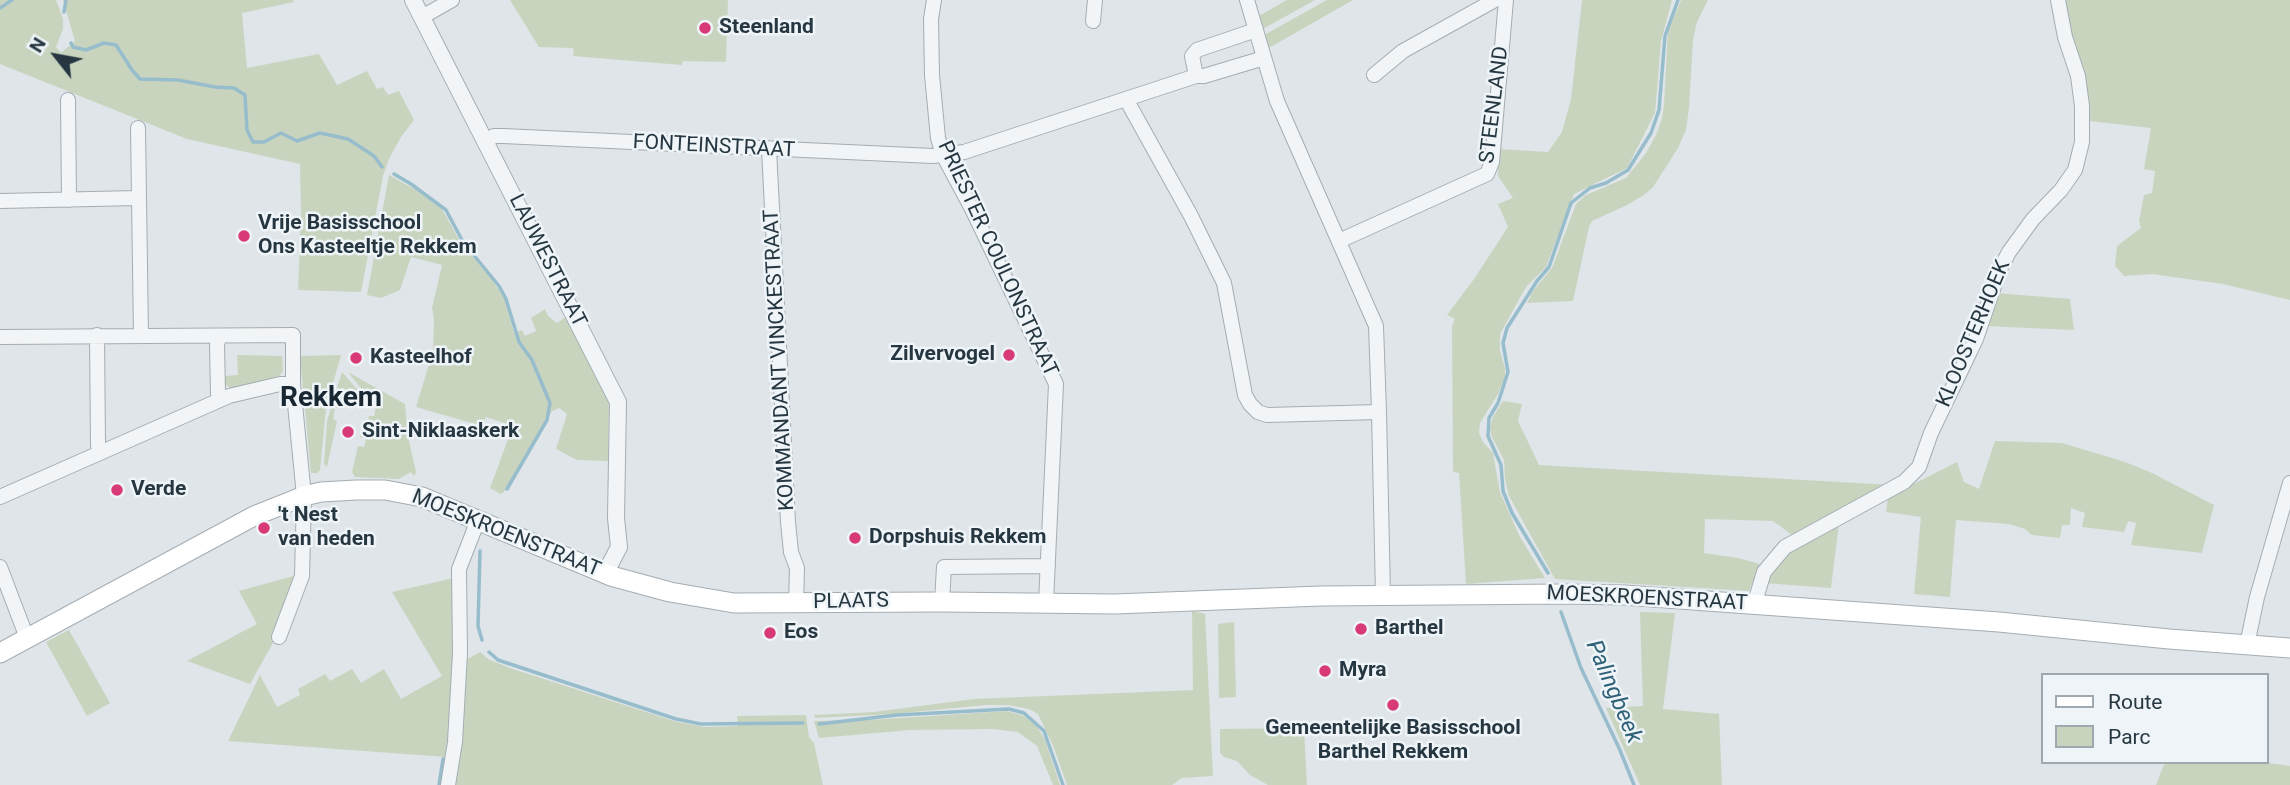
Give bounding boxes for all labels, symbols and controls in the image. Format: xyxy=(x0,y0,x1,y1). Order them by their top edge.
place label: Steenland xyxy=(719,15,814,41)
marker: Steenland xyxy=(697,20,713,36)
north arrow xyxy=(21,21,91,91)
text: N xyxy=(24,33,51,57)
street label: STEENLAND xyxy=(1475,45,1515,165)
street label: FONTEINSTRAAT xyxy=(632,130,796,164)
street label: PRIESTER COULONSTRAAT xyxy=(931,137,1063,381)
street label: LAUWESTRAAT xyxy=(503,190,591,332)
street label: KOMMANDANT VINCKESTRAAT xyxy=(760,209,800,511)
place label: Vrije Basisschool Ons Kasteeltje Rekkem xyxy=(258,211,477,261)
marker: Vrije Basisschool Ons Kasteeltje Rekkem xyxy=(236,228,252,244)
street label: KLOOSTERHOEK xyxy=(1932,257,2016,411)
place label: Zilvervogel xyxy=(890,342,995,368)
place label: Kasteelhof xyxy=(370,345,472,371)
marker: Zilvervogel xyxy=(1001,347,1017,363)
marker: Kasteelhof xyxy=(348,350,364,366)
district label: Rekkem xyxy=(280,382,382,416)
place label: Sint-Niklaaskerk xyxy=(362,419,519,445)
marker: Sint-Niklaaskerk xyxy=(340,424,356,440)
place label: Verde xyxy=(131,477,186,503)
marker: Verde xyxy=(109,482,125,498)
street label: MOESKROENSTRAAT xyxy=(408,485,604,583)
place label: 't Nest van heden xyxy=(278,503,375,553)
marker: 't Nest van heden xyxy=(256,520,272,536)
place label: Dorpshuis Rekkem xyxy=(869,525,1046,551)
marker: Dorpshuis Rekkem xyxy=(847,530,863,546)
street label: MOESKROENSTRAAT xyxy=(1546,581,1748,617)
street label: PLAATS xyxy=(813,589,889,615)
place label: Barthel xyxy=(1375,616,1444,642)
place label: Eos xyxy=(784,620,818,646)
marker: Barthel xyxy=(1353,621,1369,637)
marker: Eos xyxy=(762,625,778,641)
water label: Palingbeek xyxy=(1579,636,1647,748)
place label: Myra xyxy=(1339,658,1387,684)
marker: Myra xyxy=(1317,663,1333,679)
legend xyxy=(2042,673,2269,764)
text: Route xyxy=(2108,690,2163,714)
marker: Gemeentelijke Basisschool Barthel Rekkem xyxy=(1385,697,1401,713)
place label: Gemeentelijke Basisschool Barthel Rekkem xyxy=(1265,716,1521,766)
text: Parc xyxy=(2108,725,2150,749)

